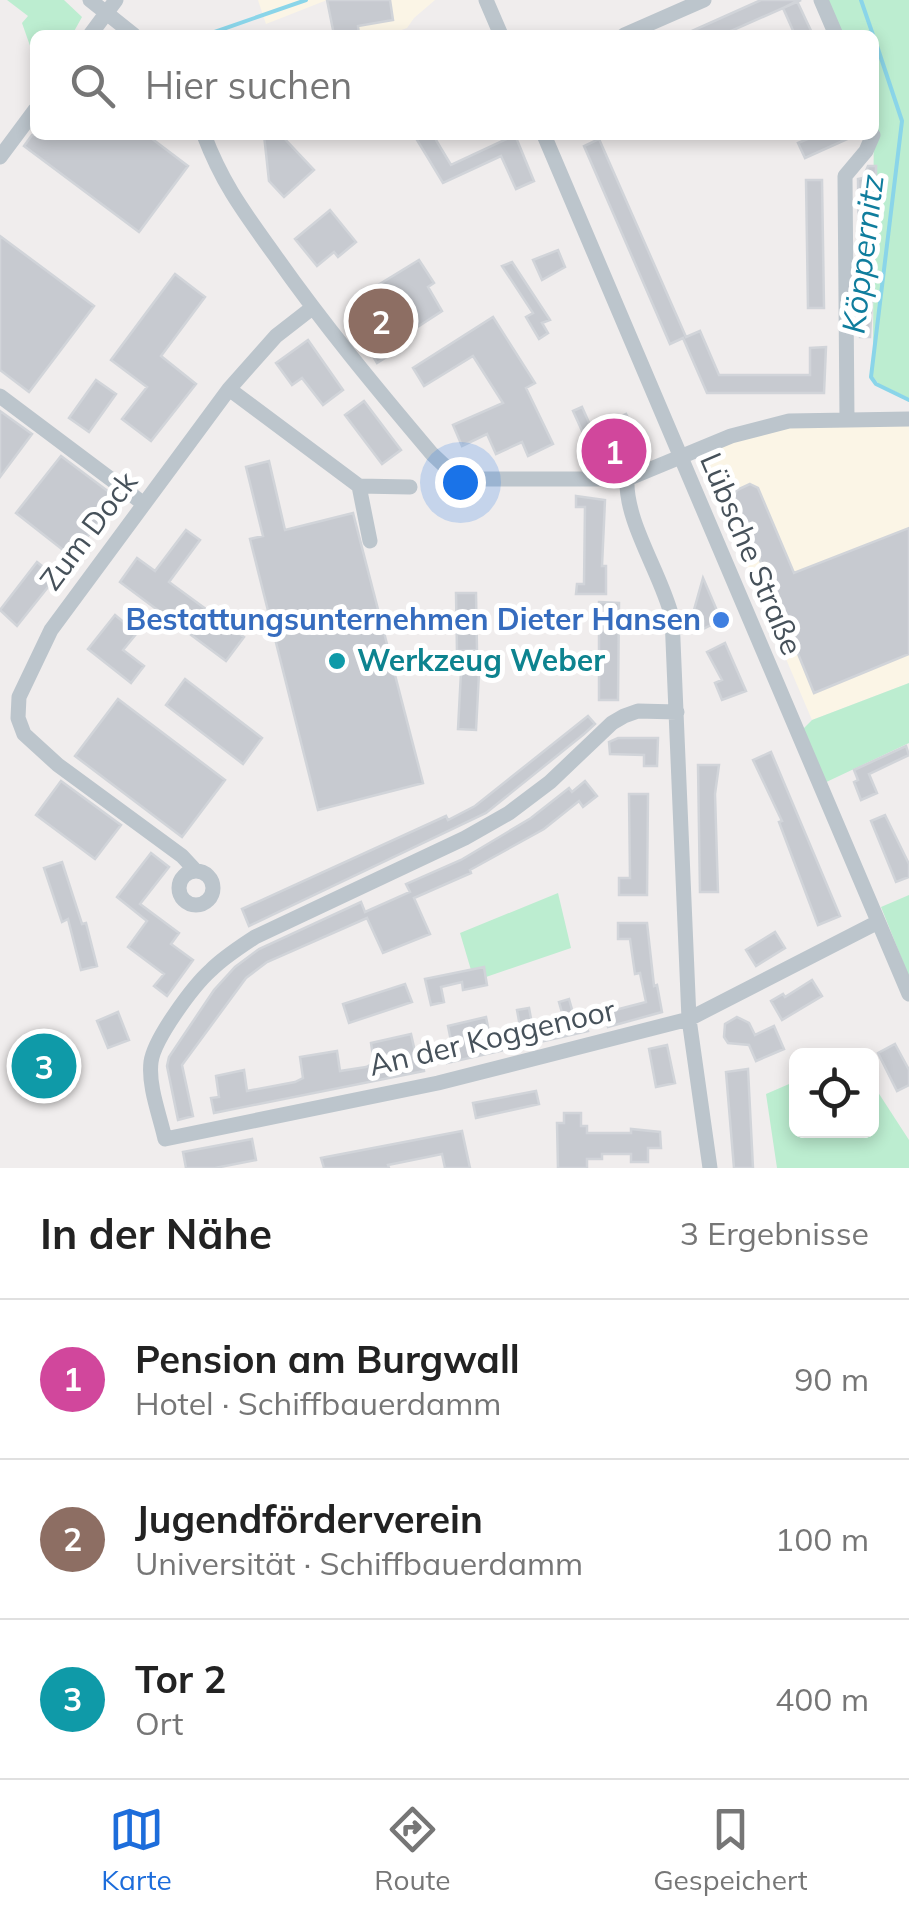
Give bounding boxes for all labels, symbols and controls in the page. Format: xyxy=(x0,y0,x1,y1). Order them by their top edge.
search box xyxy=(30,30,879,140)
icon: search xyxy=(65,58,120,113)
text: Hier suchen xyxy=(145,61,352,109)
water label: Köppernitz xyxy=(832,172,892,336)
pin: 2 xyxy=(348,284,414,358)
pin: 1 xyxy=(582,414,646,488)
street label: Lübsche Straße xyxy=(692,447,812,660)
your location xyxy=(435,457,486,508)
street label: Zum Dock xyxy=(31,463,146,597)
place label: Bestattungsunternehmen Dieter Hansen xyxy=(125,600,701,638)
marker: Bestattungsunternehmen Dieter Hansen xyxy=(710,609,732,631)
place label: Werkzeug Weber xyxy=(357,641,605,679)
marker: Werkzeug Weber xyxy=(326,650,348,672)
street label: An der Koggenoor xyxy=(365,990,619,1084)
pin: 3 xyxy=(12,1028,76,1104)
map controls xyxy=(789,1048,879,1138)
button: locate xyxy=(789,1048,879,1138)
text: In der Nähe xyxy=(40,1207,272,1260)
text: 3 Ergebnisse xyxy=(680,1213,869,1253)
text: Pension am Burgwall xyxy=(135,1335,520,1383)
text: 1 xyxy=(63,1359,82,1399)
text: 90 m xyxy=(794,1359,869,1399)
text: Hotel · Schiffbauerdamm xyxy=(135,1383,501,1423)
text: Jugendförderverein xyxy=(135,1495,483,1543)
text: 2 xyxy=(63,1519,82,1559)
text: 100 m xyxy=(775,1519,869,1559)
text: Universität · Schiffbauerdamm xyxy=(135,1543,583,1583)
text: Tor 2 xyxy=(135,1655,226,1703)
text: 3 xyxy=(63,1679,82,1719)
text: 400 m xyxy=(775,1679,869,1719)
text: Ort xyxy=(135,1703,183,1743)
tab: Karte xyxy=(101,1802,172,1897)
tab: Route xyxy=(374,1802,450,1897)
tab: Gespeichert xyxy=(653,1802,808,1897)

